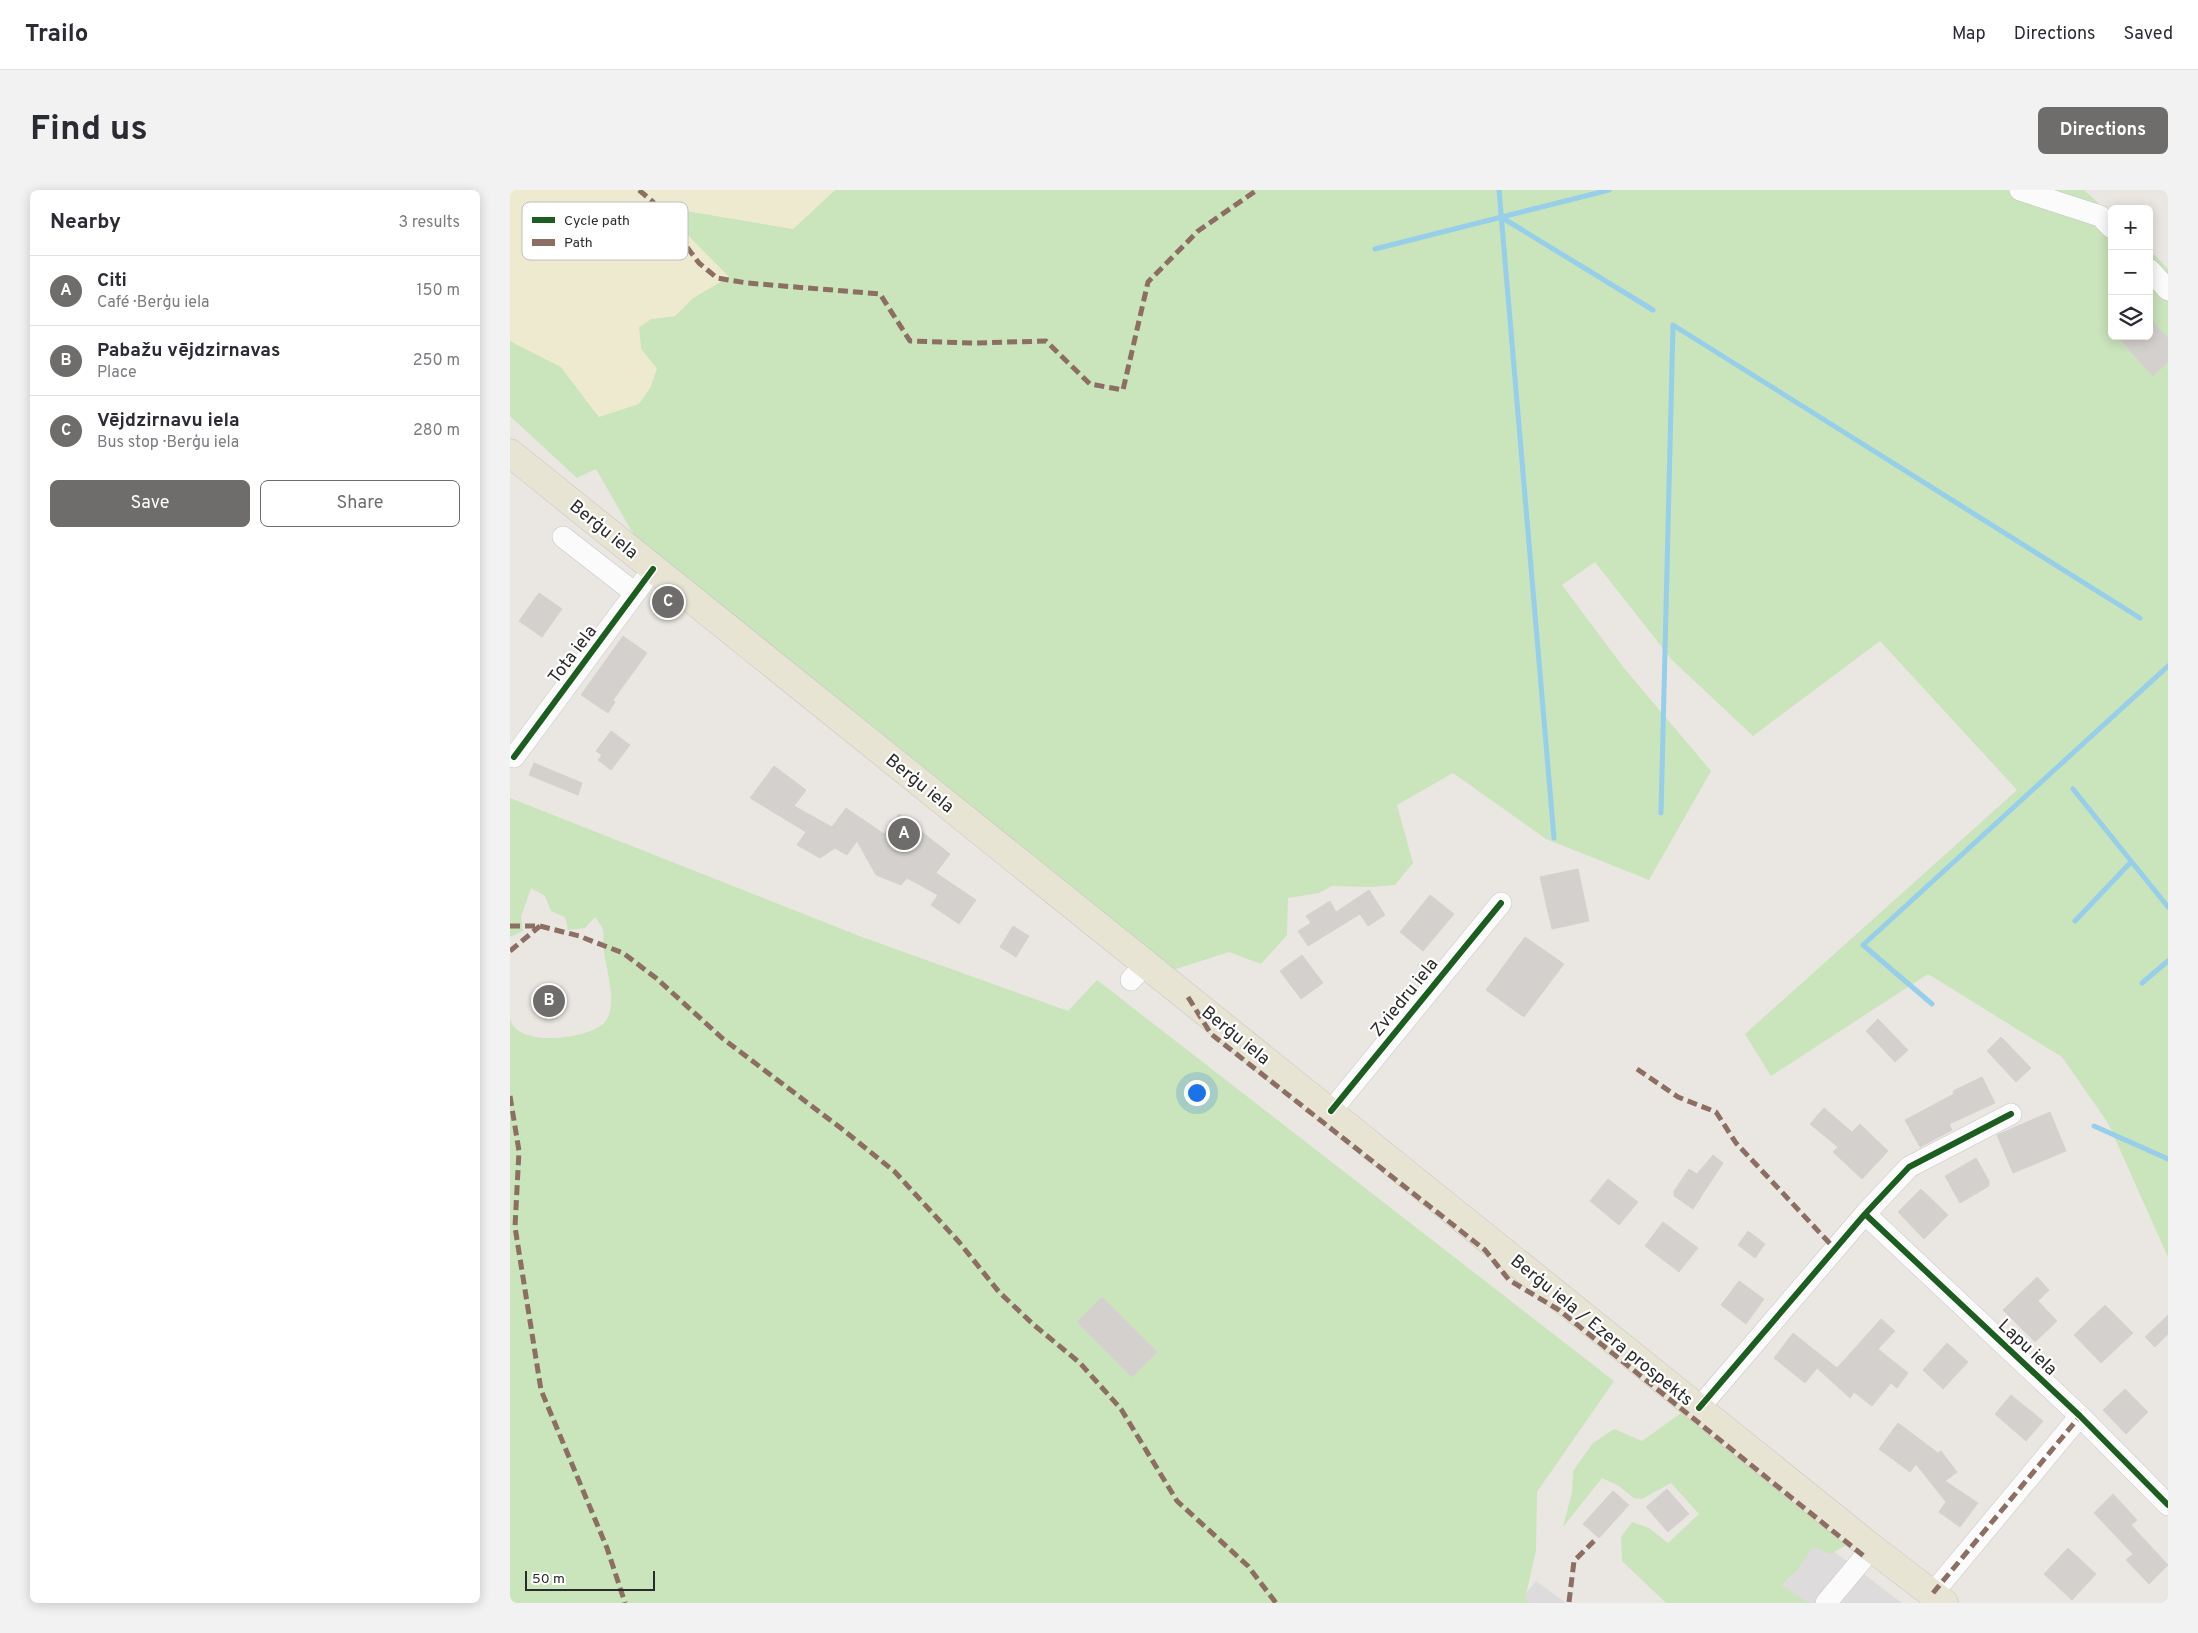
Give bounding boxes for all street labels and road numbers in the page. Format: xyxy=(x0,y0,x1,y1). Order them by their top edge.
street label: Berģu iela xyxy=(564,495,642,565)
street label: Tota iela xyxy=(544,621,603,689)
street label: Berģu iela xyxy=(880,749,958,819)
street label: Zviedru iela xyxy=(1366,954,1444,1042)
street label: Berģu iela xyxy=(1196,1001,1274,1071)
street label: Berģu iela / Ezera prospekts xyxy=(1505,1250,1697,1412)
street label: Lapu iela xyxy=(1993,1315,2061,1381)

